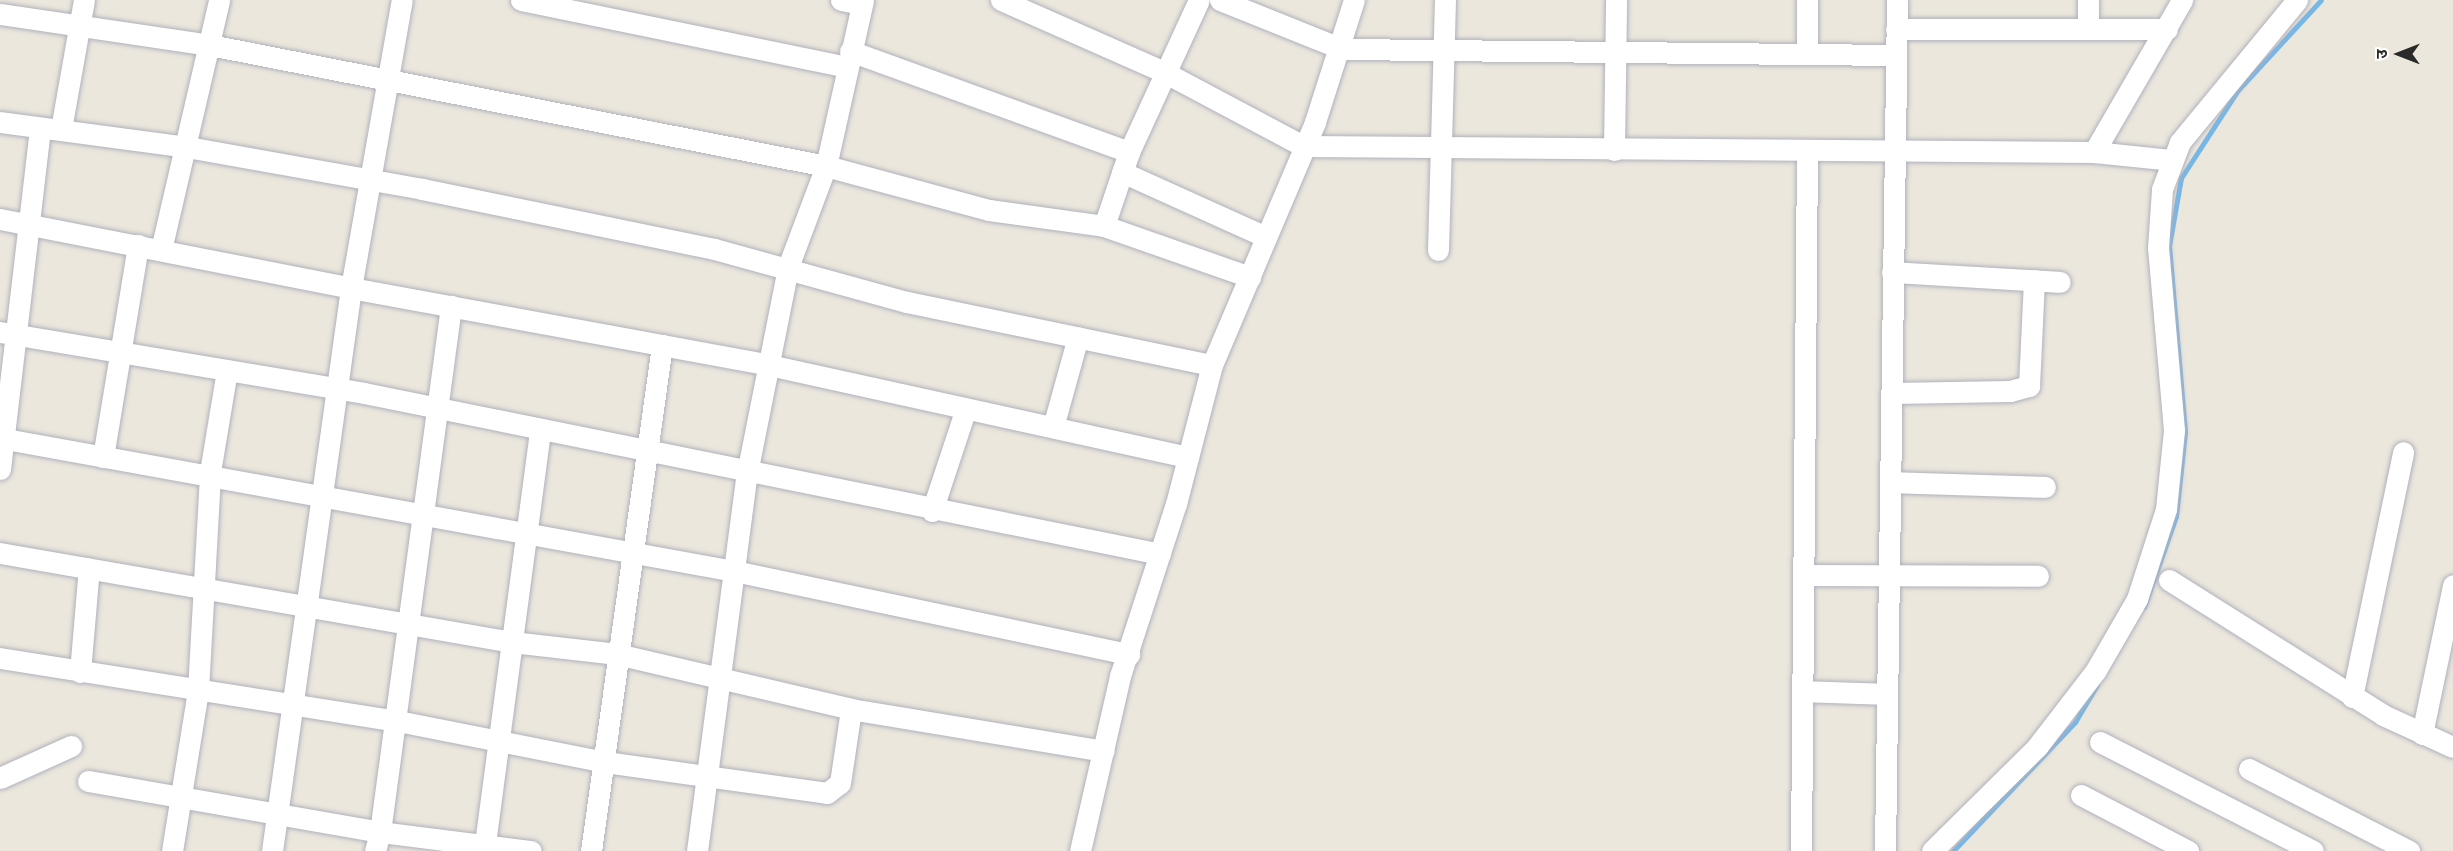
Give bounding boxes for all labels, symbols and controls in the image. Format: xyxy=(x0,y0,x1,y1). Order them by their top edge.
north arrow xyxy=(2369,24,2429,84)
text: उ xyxy=(2371,49,2390,59)

